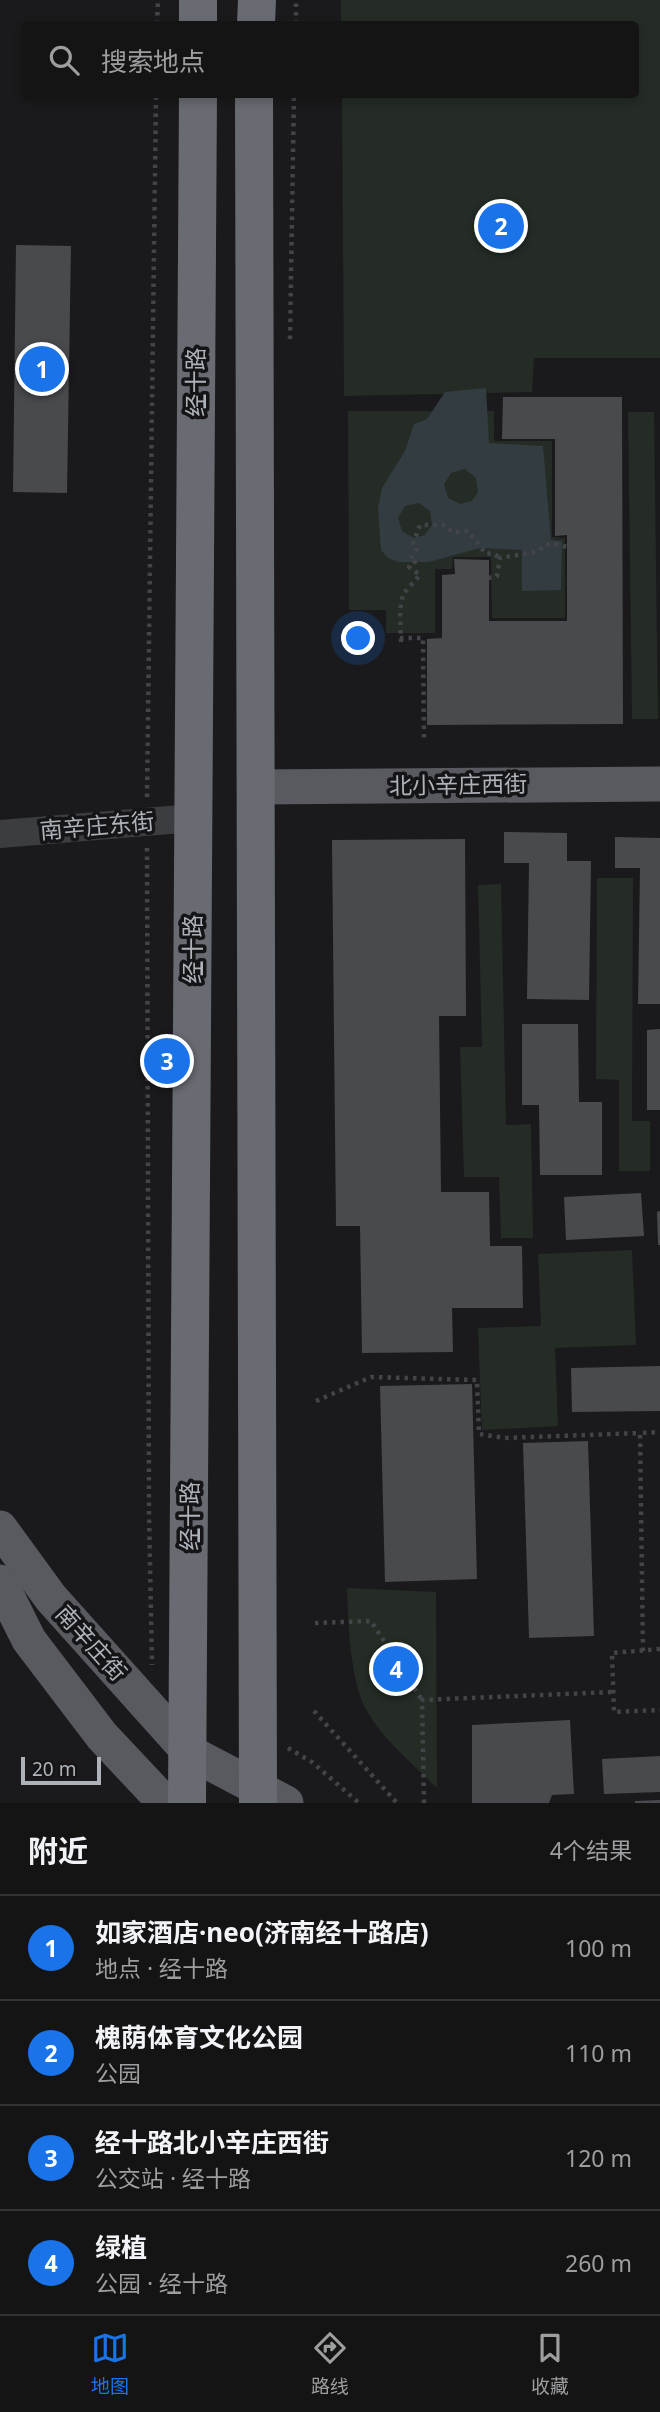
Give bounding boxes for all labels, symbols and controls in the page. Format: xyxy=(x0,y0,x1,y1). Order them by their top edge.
search box xyxy=(21,21,639,98)
icon: search xyxy=(45,41,83,79)
text: 搜索地点 xyxy=(101,43,205,79)
pin: 2 xyxy=(478,200,524,252)
pin: 1 xyxy=(19,343,65,395)
street label: 经十路 xyxy=(179,348,211,417)
your location xyxy=(341,621,375,655)
street label: 北小辛庄西街 xyxy=(389,767,527,801)
street label: 南辛庄东街 xyxy=(38,804,156,846)
street label: 经十路 xyxy=(176,915,208,984)
pin: 3 xyxy=(144,1035,190,1087)
street label: 经十路 xyxy=(173,1482,205,1551)
street label: 南辛庄街 xyxy=(49,1597,134,1687)
pin: 4 xyxy=(373,1643,419,1695)
scale bar xyxy=(21,1754,102,1786)
text: 20 m xyxy=(32,1756,76,1782)
text: 附近 xyxy=(28,1830,88,1871)
text: 4个结果 xyxy=(550,1834,632,1866)
text: 如家酒店·neo(济南经十路店) xyxy=(95,1914,429,1950)
text: 1 xyxy=(44,1932,58,1964)
text: 100 m xyxy=(565,1932,632,1964)
text: 地点 · 经十路 xyxy=(95,1952,228,1984)
text: 槐荫体育文化公园 xyxy=(95,2019,303,2055)
text: 2 xyxy=(44,2037,58,2069)
text: 110 m xyxy=(565,2037,632,2069)
text: 公园 xyxy=(95,2057,141,2089)
text: 经十路北小辛庄西街 xyxy=(95,2124,329,2160)
text: 3 xyxy=(44,2142,58,2174)
text: 120 m xyxy=(565,2142,632,2174)
text: 公交站 · 经十路 xyxy=(95,2162,251,2194)
text: 绿植 xyxy=(95,2229,147,2265)
text: 4 xyxy=(44,2247,58,2279)
text: 260 m xyxy=(565,2247,632,2279)
text: 公园 · 经十路 xyxy=(95,2267,228,2299)
tab: 地图 xyxy=(91,2329,129,2399)
tab: 路线 xyxy=(311,2329,349,2399)
tab: 收藏 xyxy=(531,2329,569,2399)

